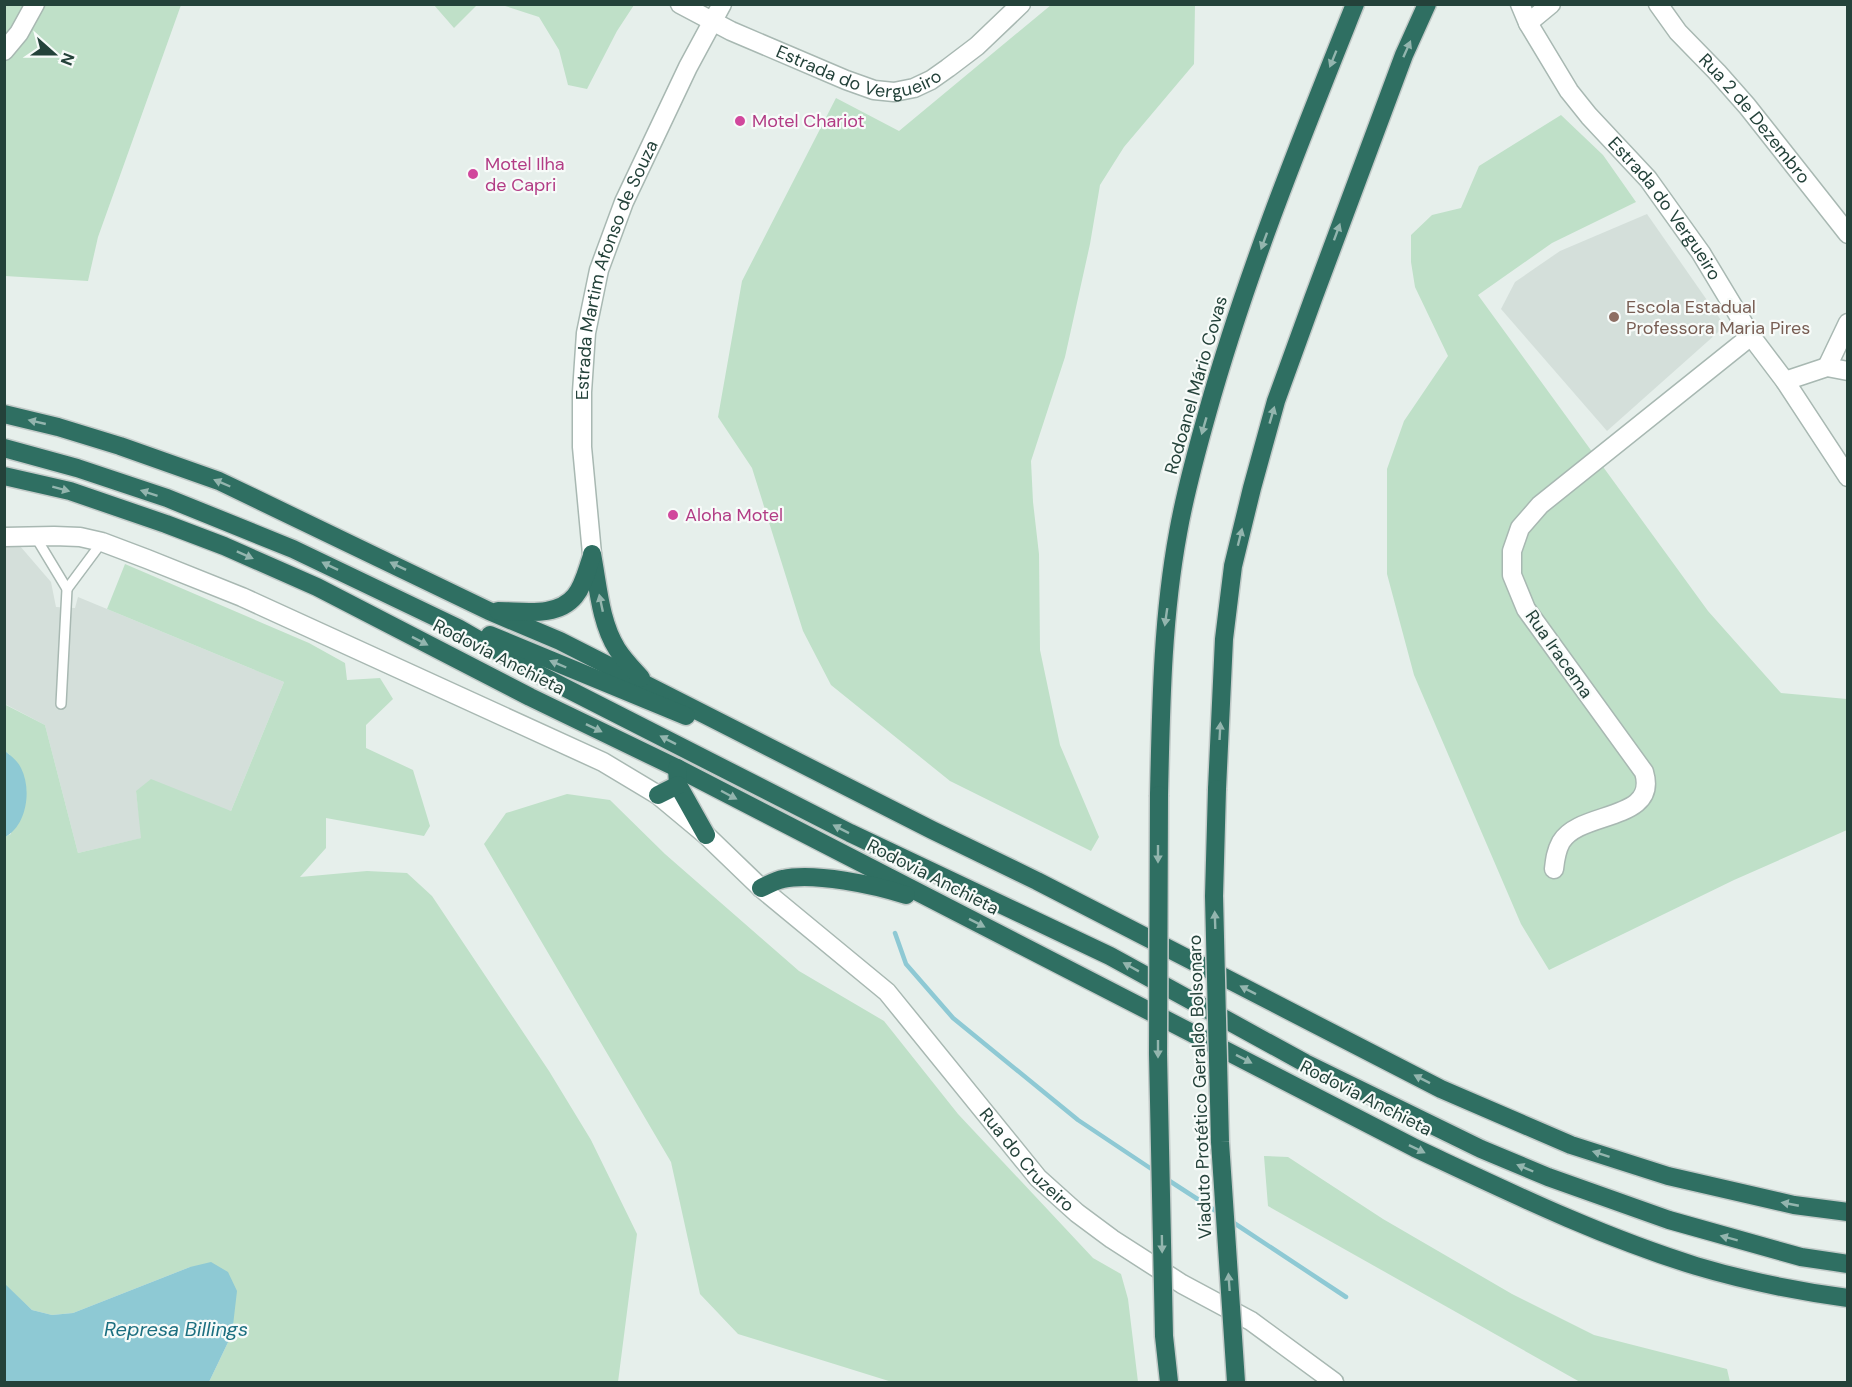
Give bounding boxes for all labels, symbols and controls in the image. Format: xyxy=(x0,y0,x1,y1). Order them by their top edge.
north arrow xyxy=(24,24,84,84)
street label: Estrada do Vergueiro xyxy=(772,40,947,104)
one-way arrow xyxy=(1402,41,1411,58)
street label: Rua 2 de Dezembro xyxy=(1693,48,1816,189)
text: N xyxy=(56,50,79,68)
one-way arrow xyxy=(1328,50,1338,68)
place label: Motel Chariot xyxy=(752,109,865,133)
marker: Motel Chariot xyxy=(733,114,747,128)
street label: Estrada do Vergueiro xyxy=(1603,132,1727,285)
street label: Estrada Martim Afonso de Souza xyxy=(570,136,664,400)
place label: Motel Ilha de Capri xyxy=(485,152,565,197)
marker: Motel Ilha de Capri xyxy=(466,167,480,181)
one-way arrow xyxy=(1333,222,1343,240)
one-way arrow xyxy=(1259,232,1268,250)
street label: Rodoanel Mário Covas xyxy=(1159,293,1233,477)
place label: Escola Estadual Professora Maria Pires xyxy=(1626,295,1810,340)
marker: Escola Estadual Professora Maria Pires xyxy=(1607,310,1621,324)
one-way arrow xyxy=(1268,406,1278,424)
one-way arrow xyxy=(28,416,46,426)
one-way arrow xyxy=(1199,417,1208,435)
one-way arrow xyxy=(213,478,231,488)
one-way arrow xyxy=(52,484,71,494)
one-way arrow xyxy=(140,487,158,497)
place label: Aloha Motel xyxy=(685,503,783,527)
marker: Aloha Motel xyxy=(666,508,680,522)
one-way arrow xyxy=(1235,528,1245,546)
one-way arrow xyxy=(236,550,254,560)
one-way arrow xyxy=(321,562,338,571)
one-way arrow xyxy=(390,562,407,571)
one-way arrow xyxy=(596,593,606,612)
street label: Rua Iracema xyxy=(1520,605,1598,703)
one-way arrow xyxy=(1161,608,1170,627)
street label: Rodovia Anchieta xyxy=(429,613,569,701)
one-way arrow xyxy=(411,636,428,646)
one-way arrow xyxy=(549,659,567,669)
one-way arrow xyxy=(1215,721,1224,740)
one-way arrow xyxy=(585,723,603,733)
one-way arrow xyxy=(659,735,676,745)
one-way arrow xyxy=(720,790,737,800)
one-way arrow xyxy=(833,824,850,833)
street label: Rodovia Anchieta xyxy=(863,833,1003,921)
one-way arrow xyxy=(1153,844,1163,863)
one-way arrow xyxy=(1210,910,1219,929)
one-way arrow xyxy=(968,918,985,927)
street label: Viaduto Protético Geraldo Bolsonaro xyxy=(1183,934,1217,1240)
one-way arrow xyxy=(1122,962,1139,972)
one-way arrow xyxy=(1239,985,1256,995)
one-way arrow xyxy=(1153,1039,1163,1058)
one-way arrow xyxy=(1236,1054,1253,1063)
street label: Rodovia Anchieta xyxy=(1296,1054,1436,1142)
one-way arrow xyxy=(1413,1074,1430,1084)
street label: Rua do Cruzeiro xyxy=(974,1103,1080,1217)
one-way arrow xyxy=(1409,1144,1426,1153)
one-way arrow xyxy=(1592,1149,1610,1159)
one-way arrow xyxy=(1516,1162,1534,1172)
one-way arrow xyxy=(1780,1198,1799,1208)
one-way arrow xyxy=(1720,1233,1738,1242)
one-way arrow xyxy=(1157,1234,1167,1253)
one-way arrow xyxy=(1224,1273,1233,1292)
water label: Represa Billings xyxy=(104,1316,248,1342)

